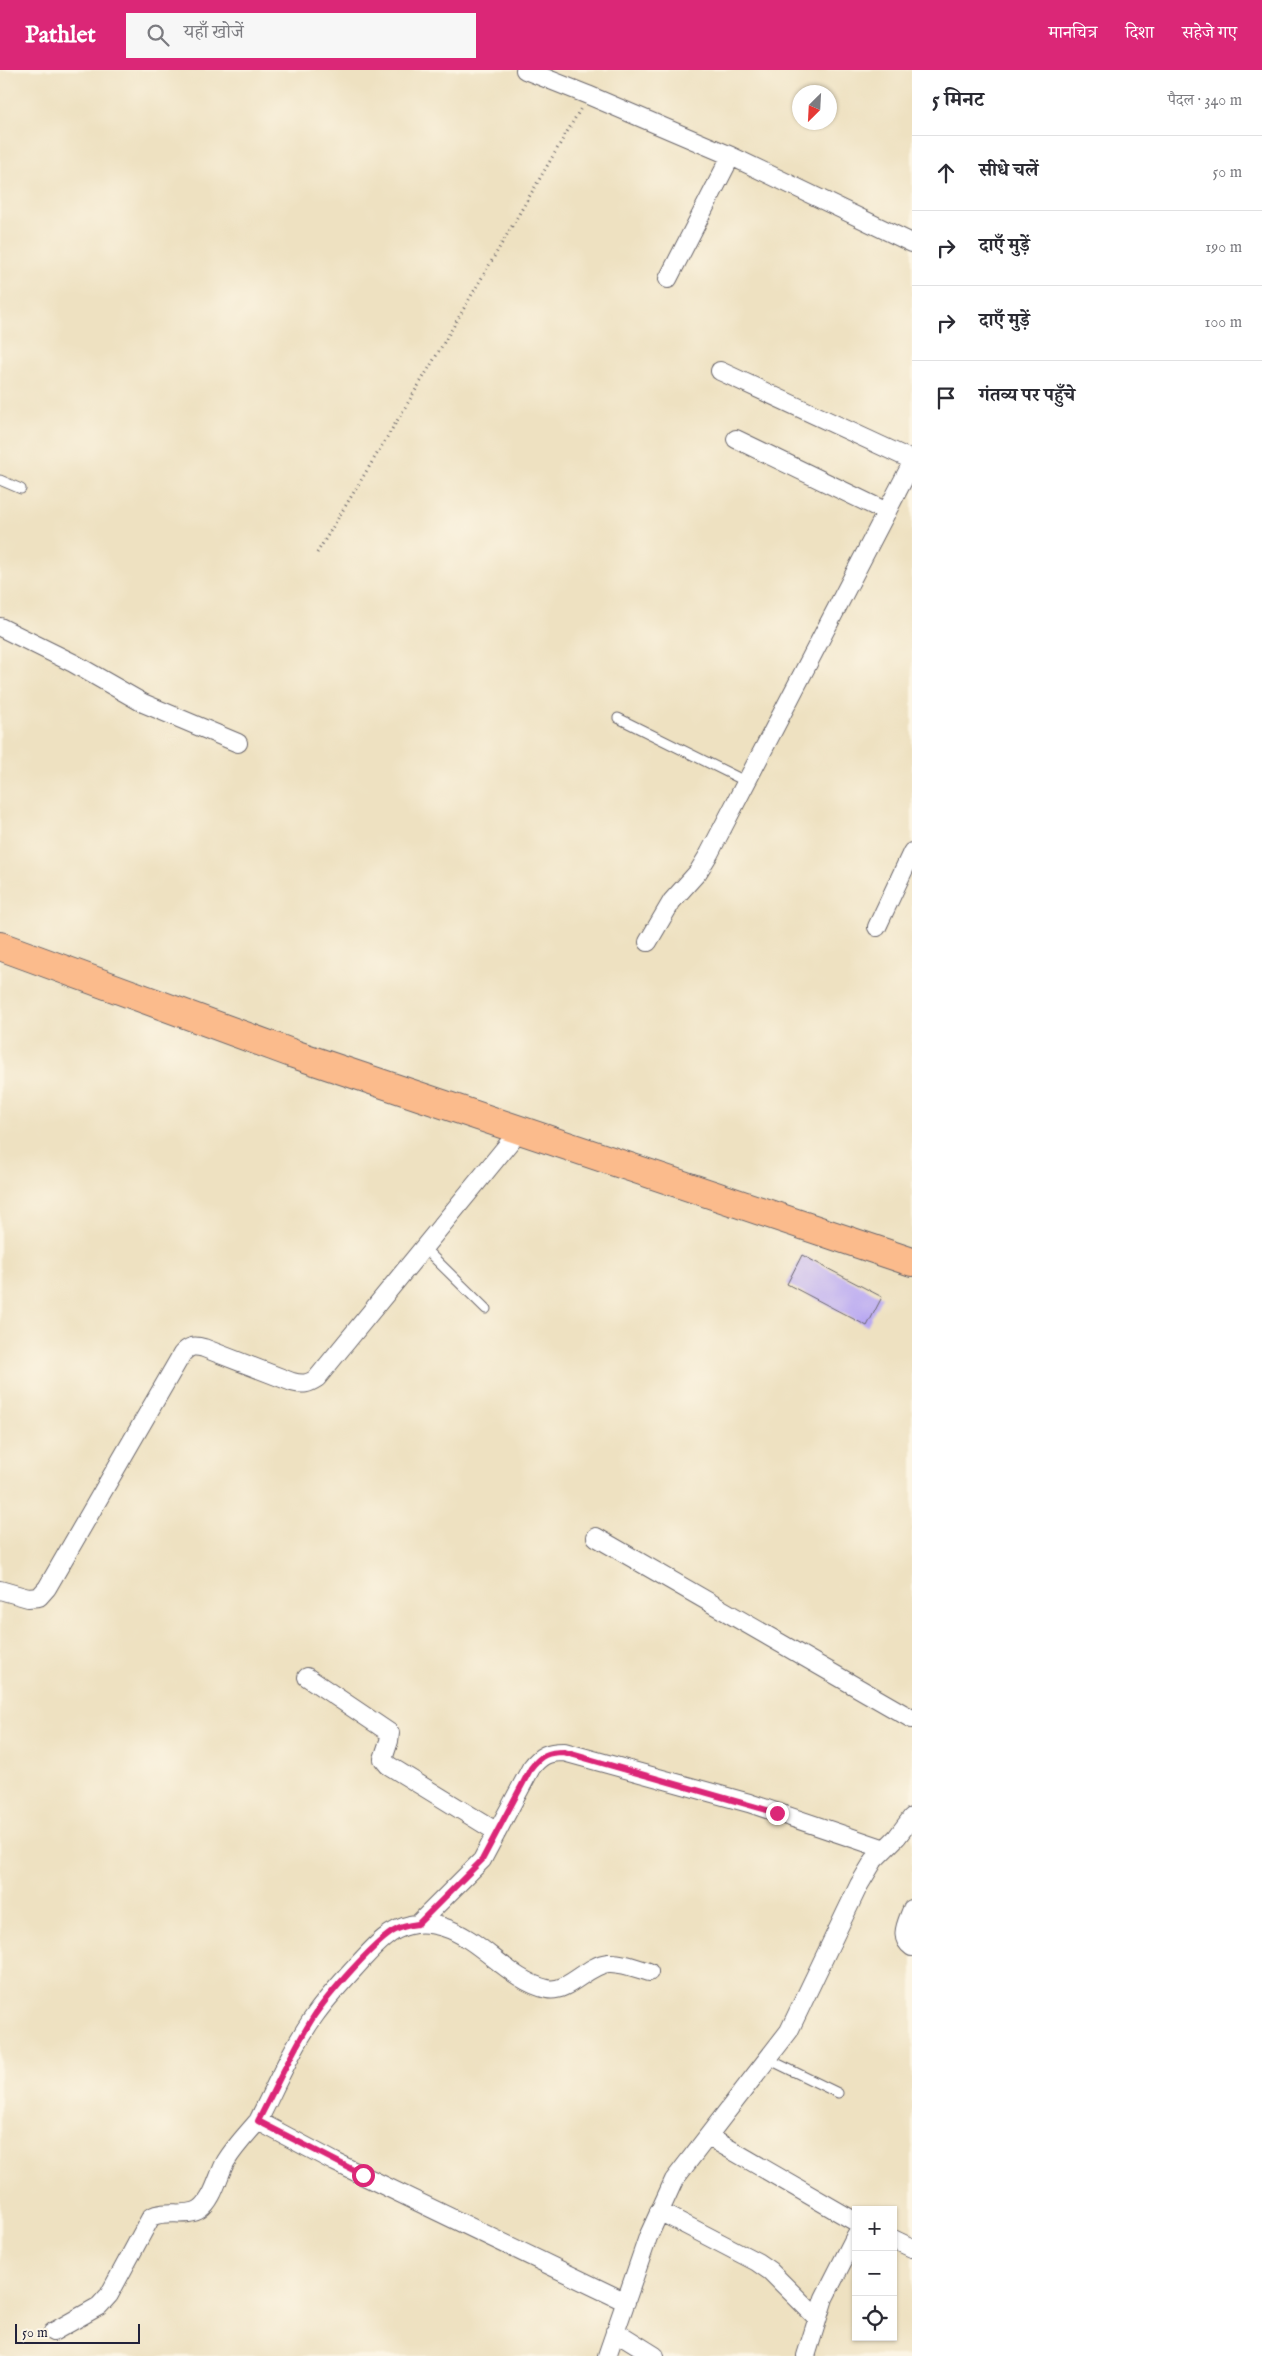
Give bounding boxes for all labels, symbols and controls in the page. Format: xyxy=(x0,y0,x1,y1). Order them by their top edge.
search box xyxy=(126,13,476,58)
text: Pathlet xyxy=(25,20,96,51)
icon: search xyxy=(144,21,172,49)
text: यहाँ खोजें xyxy=(184,21,244,45)
text: मानचित्र xyxy=(1048,22,1097,45)
text: दिशा xyxy=(1125,22,1154,45)
text: सहेजे गए xyxy=(1182,22,1237,45)
north arrow xyxy=(792,85,837,130)
text: 5 मिनट xyxy=(932,87,984,114)
text: पैदल · 340 m xyxy=(1168,91,1242,111)
icon: ahead xyxy=(932,159,960,187)
text: सीधे चलें xyxy=(979,159,1038,183)
text: 50 m xyxy=(1213,163,1242,183)
icon: right xyxy=(932,234,960,262)
text: दाएँ मुड़ें xyxy=(979,234,1030,258)
text: 190 m xyxy=(1205,238,1242,258)
icon: right xyxy=(932,309,960,337)
text: दाएँ मुड़ें xyxy=(979,309,1030,333)
text: 100 m xyxy=(1205,313,1242,333)
icon: arrive xyxy=(932,384,960,412)
text: गंतव्य पर पहुँचे xyxy=(979,384,1075,408)
route end xyxy=(766,1802,789,1825)
route start xyxy=(352,2164,375,2187)
map controls xyxy=(852,2206,897,2341)
button: + xyxy=(852,2206,897,2251)
button: − xyxy=(852,2251,897,2296)
button: locate xyxy=(852,2296,897,2341)
scale bar xyxy=(15,2321,140,2344)
text: 50 m xyxy=(22,2324,48,2342)

